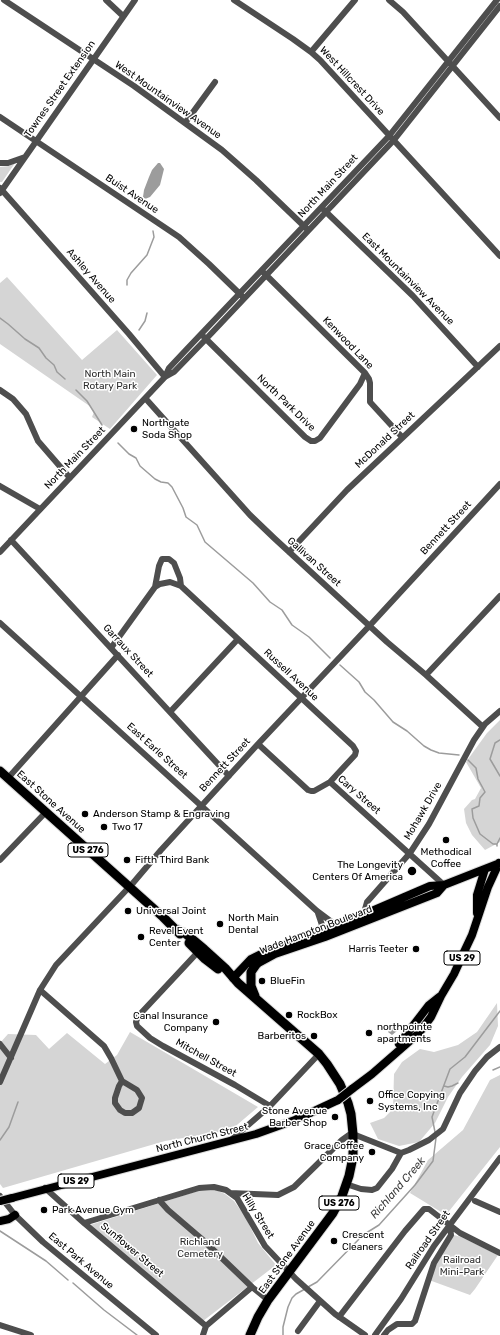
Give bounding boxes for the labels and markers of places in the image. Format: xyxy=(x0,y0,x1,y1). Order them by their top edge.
place label: Northgate Soda Shop xyxy=(142,417,192,440)
marker: Northgate Soda Shop xyxy=(129,424,139,434)
place label: Anderson Stamp & Engraving xyxy=(93,808,230,820)
marker: Anderson Stamp & Engraving xyxy=(80,809,90,819)
place label: Two 17 xyxy=(112,821,143,833)
marker: Two 17 xyxy=(99,822,109,832)
marker: Methodical Coffee xyxy=(441,835,451,845)
place label: Methodical Coffee xyxy=(420,846,472,870)
place label: Fifth Third Bank xyxy=(135,854,209,866)
marker: Fifth Third Bank xyxy=(122,855,132,865)
place label: The Longevity Centers Of America xyxy=(312,859,403,882)
marker: The Longevity Centers Of America xyxy=(406,865,418,877)
place label: Universal Joint xyxy=(136,905,206,917)
marker: Universal Joint xyxy=(123,906,133,916)
place label: North Main Dental xyxy=(228,912,279,936)
marker: North Main Dental xyxy=(215,919,225,929)
place label: Revel Event Center xyxy=(149,925,204,948)
marker: Revel Event Center xyxy=(136,932,146,942)
place label: Harris Teeter xyxy=(348,943,408,955)
marker: Harris Teeter xyxy=(411,944,421,954)
place label: BlueFin xyxy=(270,975,305,987)
marker: BlueFin xyxy=(257,976,267,986)
place label: RockBox xyxy=(297,1009,338,1021)
place label: Canal Insurance Company xyxy=(133,1010,208,1034)
marker: RockBox xyxy=(284,1010,294,1020)
marker: Canal Insurance Company xyxy=(211,1017,221,1027)
place label: northpointe apartments xyxy=(377,1021,432,1044)
marker: northpointe apartments xyxy=(364,1028,374,1038)
place label: Barberitos xyxy=(257,1030,306,1042)
marker: Barberitos xyxy=(309,1031,319,1041)
place label: Office Copying Systems, Inc xyxy=(378,1089,445,1112)
marker: Office Copying Systems, Inc xyxy=(365,1096,375,1106)
place label: Stone Avenue Barber Shop xyxy=(262,1105,327,1128)
marker: Stone Avenue Barber Shop xyxy=(330,1112,340,1122)
place label: Grace Coffee Company xyxy=(304,1140,364,1164)
marker: Grace Coffee Company xyxy=(367,1147,377,1157)
place label: Park Avenue Gym xyxy=(52,1204,134,1216)
marker: Park Avenue Gym xyxy=(39,1205,49,1215)
place label: Crescent Cleaners xyxy=(342,1229,384,1252)
marker: Crescent Cleaners xyxy=(329,1236,339,1246)

